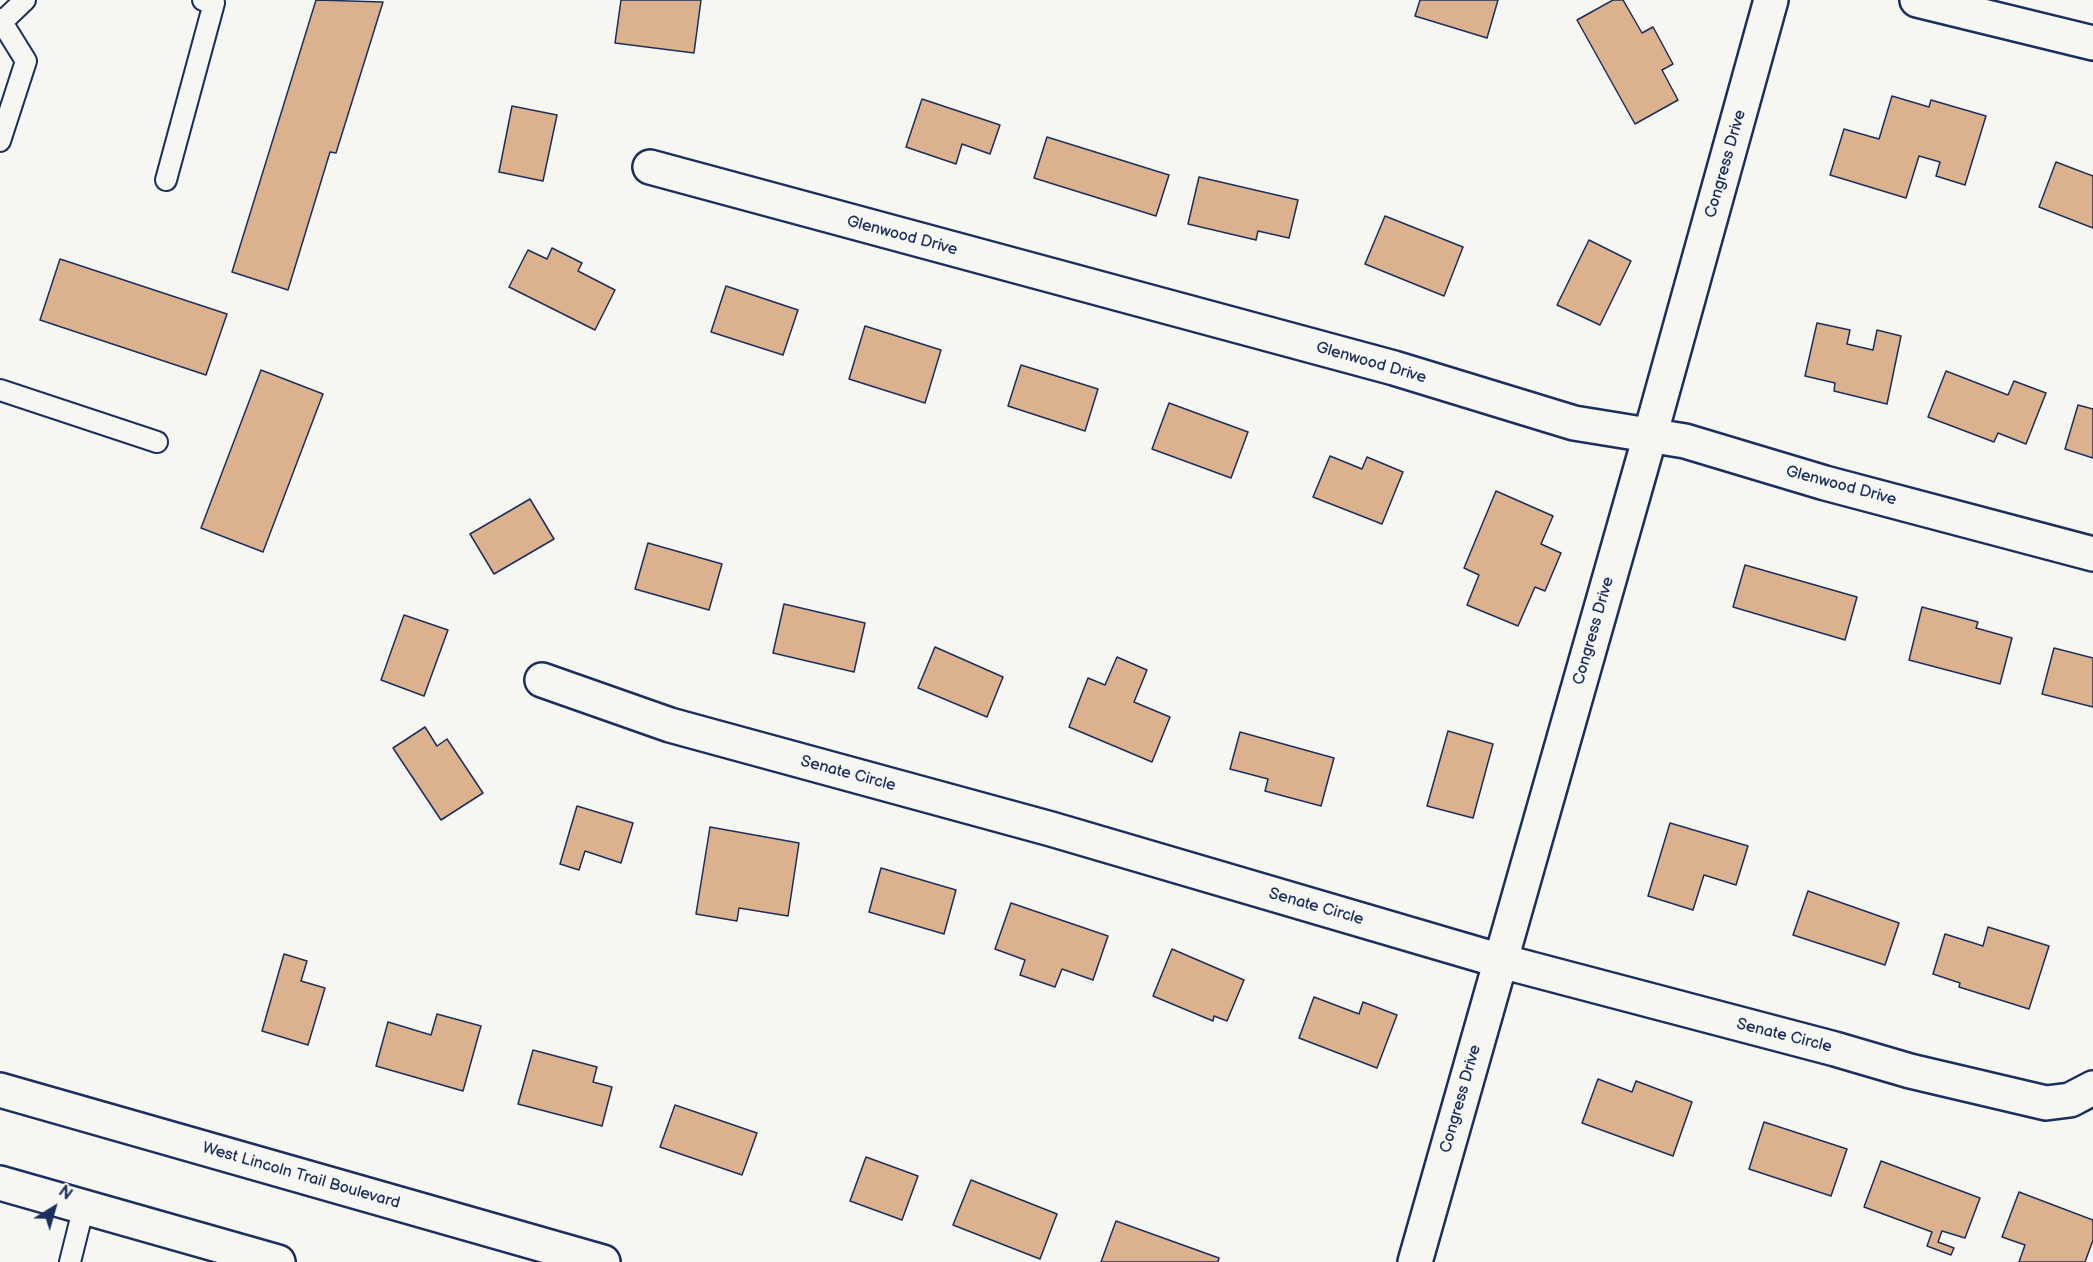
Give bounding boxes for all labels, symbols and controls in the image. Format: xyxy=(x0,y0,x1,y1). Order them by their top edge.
street label: Congress Drive xyxy=(1701,108,1751,220)
street label: Glenwood Drive xyxy=(845,212,959,260)
street label: Glenwood Drive xyxy=(1314,338,1428,388)
street label: Glenwood Drive xyxy=(1784,462,1898,510)
street label: Congress Drive xyxy=(1569,575,1619,687)
street label: Senate Circle xyxy=(798,752,898,796)
street label: Senate Circle xyxy=(1266,884,1366,930)
street label: Senate Circle xyxy=(1734,1015,1834,1057)
street label: Congress Drive xyxy=(1436,1043,1486,1155)
street label: West Lincoln Trail Boulevard xyxy=(200,1139,402,1213)
north arrow xyxy=(24,1178,84,1238)
text: N xyxy=(55,1182,76,1204)

